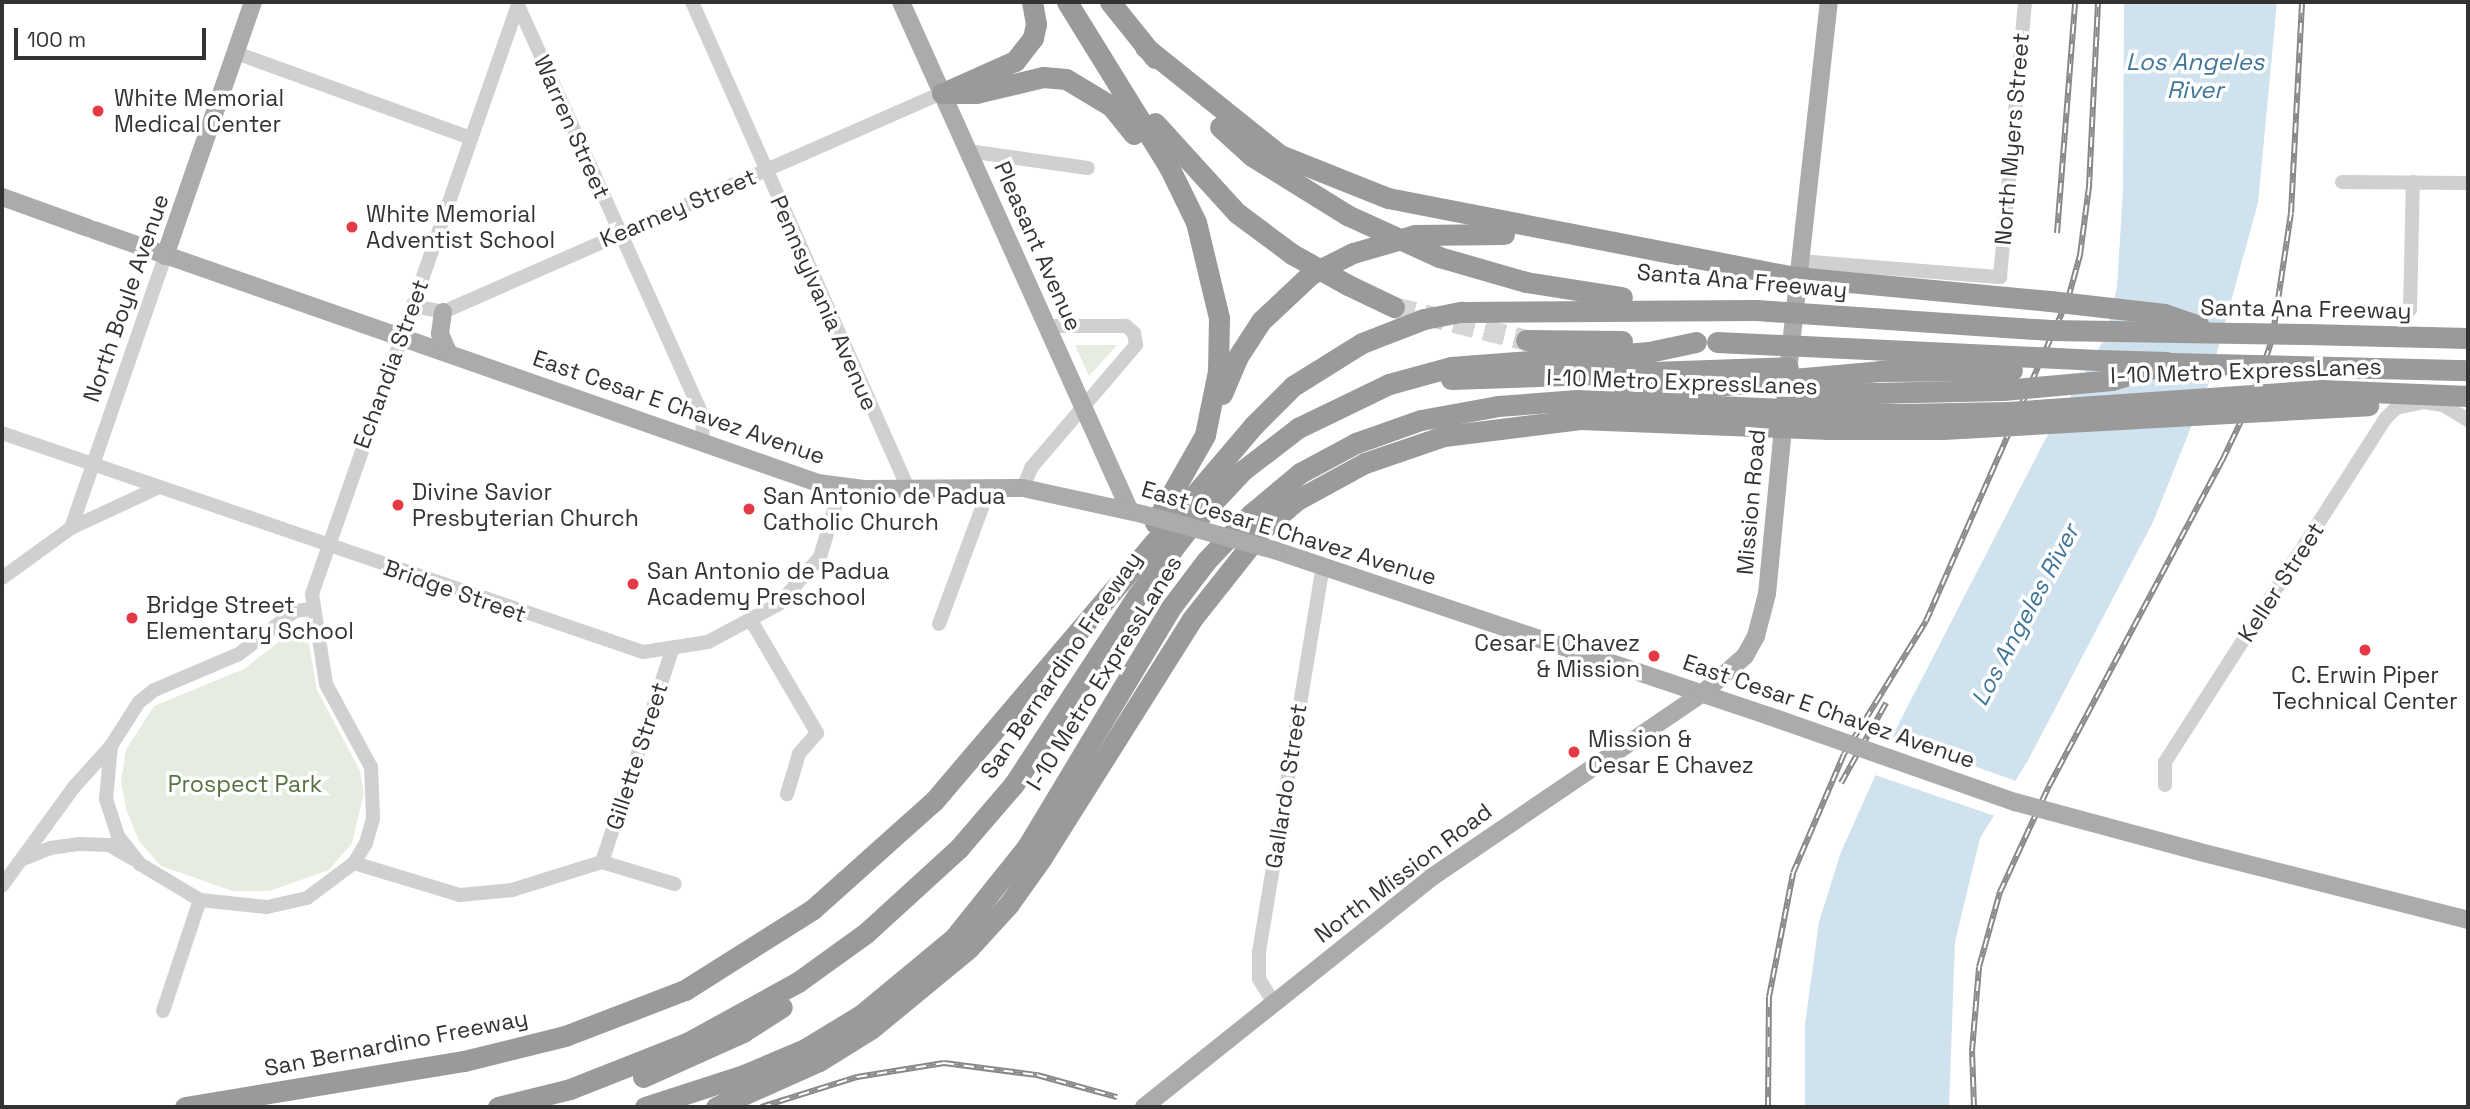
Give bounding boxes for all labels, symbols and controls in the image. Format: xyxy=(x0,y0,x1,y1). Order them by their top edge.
scale bar xyxy=(18,14,210,58)
text: 100 m xyxy=(27,26,86,53)
street label: North Myers Street xyxy=(1989,32,2035,246)
water label: Los Angeles River xyxy=(2126,48,2264,104)
street label: Warren Street xyxy=(528,51,616,203)
place label: White Memorial Medical Center xyxy=(114,84,284,138)
marker: White Memorial Medical Center xyxy=(88,101,108,121)
street label: Pleasant Avenue xyxy=(988,157,1088,335)
street label: Kearney Street xyxy=(596,163,760,253)
street label: North Boyle Avenue xyxy=(77,190,175,406)
street label: Pennsylvania Avenue xyxy=(764,191,884,415)
place label: White Memorial Adventist School xyxy=(366,200,555,254)
marker: White Memorial Adventist School xyxy=(344,219,360,235)
street label: Santa Ana Freeway xyxy=(1636,258,1848,304)
street label: Echandia Street xyxy=(348,276,434,452)
street label: Santa Ana Freeway xyxy=(2200,293,2412,325)
street label: East Cesar E Chavez Avenue xyxy=(529,344,829,470)
street label: I-10 Metro ExpressLanes xyxy=(2110,352,2382,390)
street label: I-10 Metro ExpressLanes xyxy=(1546,363,1818,401)
street label: Mission Road xyxy=(1731,428,1771,576)
street label: East Cesar E Chavez Avenue xyxy=(1138,475,1440,591)
place label: Divine Savior Presbyterian Church xyxy=(412,478,639,532)
place label: San Antonio de Padua Catholic Church xyxy=(763,482,1006,536)
marker: Divine Savior Presbyterian Church xyxy=(390,497,406,513)
marker: San Antonio de Padua Catholic Church xyxy=(741,501,757,517)
street label: Keller Street xyxy=(2232,517,2330,647)
water label: Los Angeles River xyxy=(1965,519,2085,711)
street label: San Bernardino Freeway xyxy=(975,546,1147,784)
street label: I-10 Metro ExpressLanes xyxy=(1020,551,1188,795)
street label: Bridge Street xyxy=(380,554,530,628)
place label: San Antonio de Padua Academy Preschool xyxy=(647,557,890,611)
marker: San Antonio de Padua Academy Preschool xyxy=(625,576,641,592)
place label: Bridge Street Elementary School xyxy=(146,591,354,645)
marker: Bridge Street Elementary School xyxy=(124,610,140,626)
place label: Cesar E Chavez & Mission xyxy=(1474,629,1640,683)
marker: C. Erwin Piper Technical Center xyxy=(2357,642,2373,658)
marker: Cesar E Chavez & Mission xyxy=(1646,648,1662,664)
street label: East Cesar E Chavez Avenue xyxy=(1679,648,1979,774)
place label: C. Erwin Piper Technical Center xyxy=(2272,661,2458,715)
street label: Gillette Street xyxy=(600,679,674,833)
street label: Gallardo Street xyxy=(1259,702,1313,870)
place label: Mission & Cesar E Chavez xyxy=(1588,725,1754,779)
marker: Mission & Cesar E Chavez xyxy=(1566,744,1582,760)
park label: Prospect Park xyxy=(168,770,322,798)
street label: North Mission Road xyxy=(1309,797,1497,949)
street label: San Bernardino Freeway xyxy=(262,1004,530,1082)

